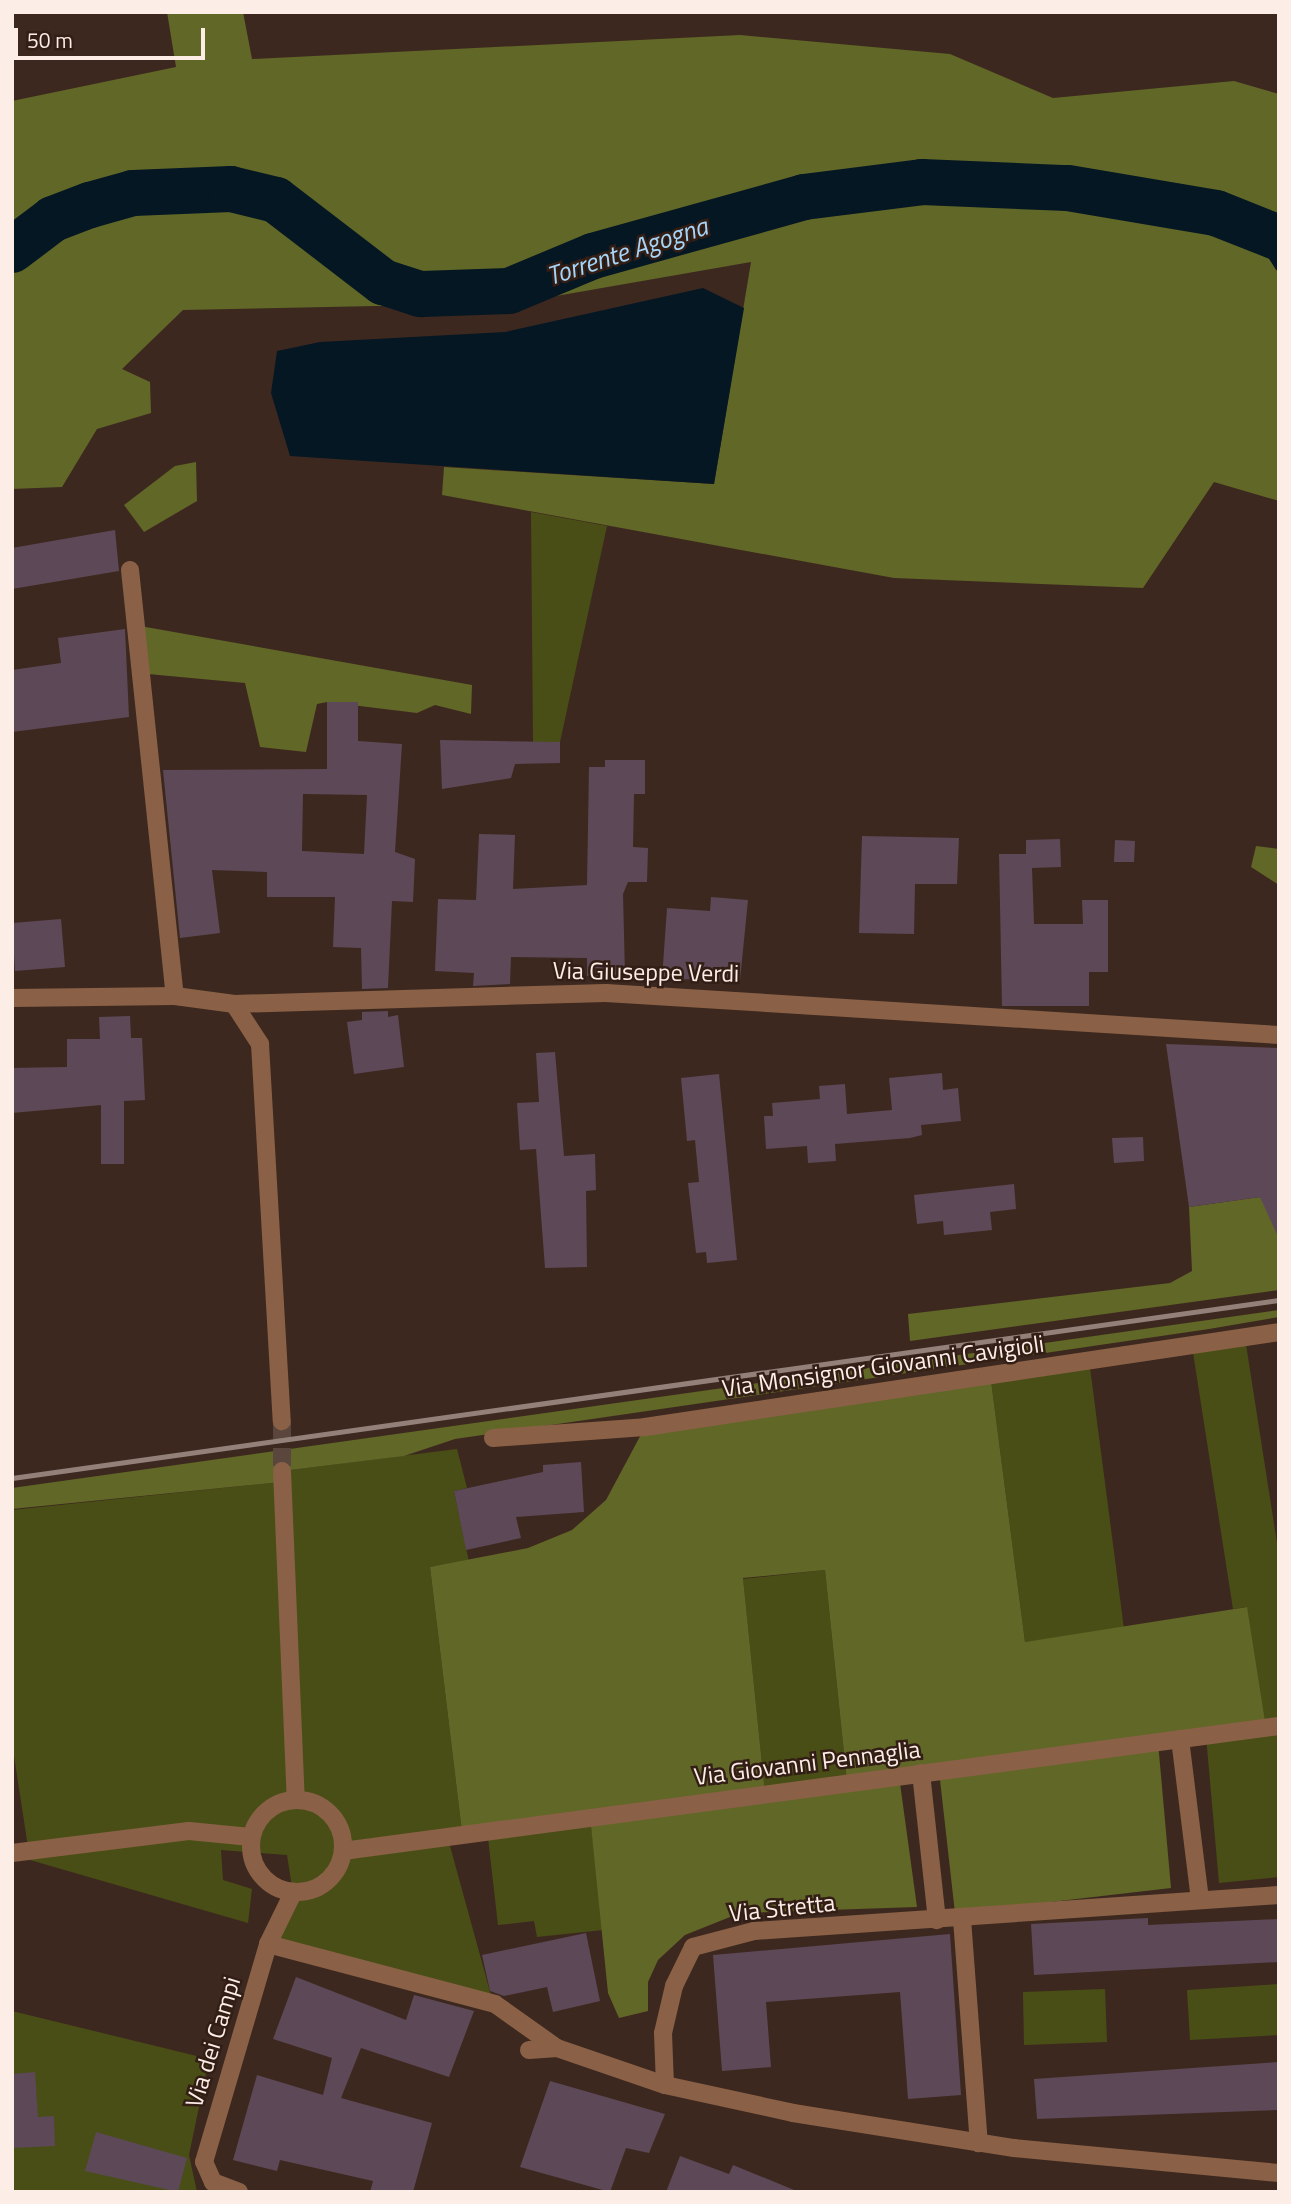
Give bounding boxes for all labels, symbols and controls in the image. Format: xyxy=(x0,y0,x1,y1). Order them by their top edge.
scale bar xyxy=(18,14,208,58)
text: 50 m xyxy=(27,24,73,56)
water label: Torrente Agogna xyxy=(543,210,711,292)
street label: Via Giuseppe Verdi xyxy=(552,956,740,988)
street label: Via Monsignor Giovanni Cavigioli xyxy=(720,1329,1046,1403)
street label: Via Giovanni Pennaglia xyxy=(692,1735,922,1791)
street label: Via Stretta xyxy=(727,1888,837,1928)
street label: Via dei Campi xyxy=(180,1973,246,2111)

